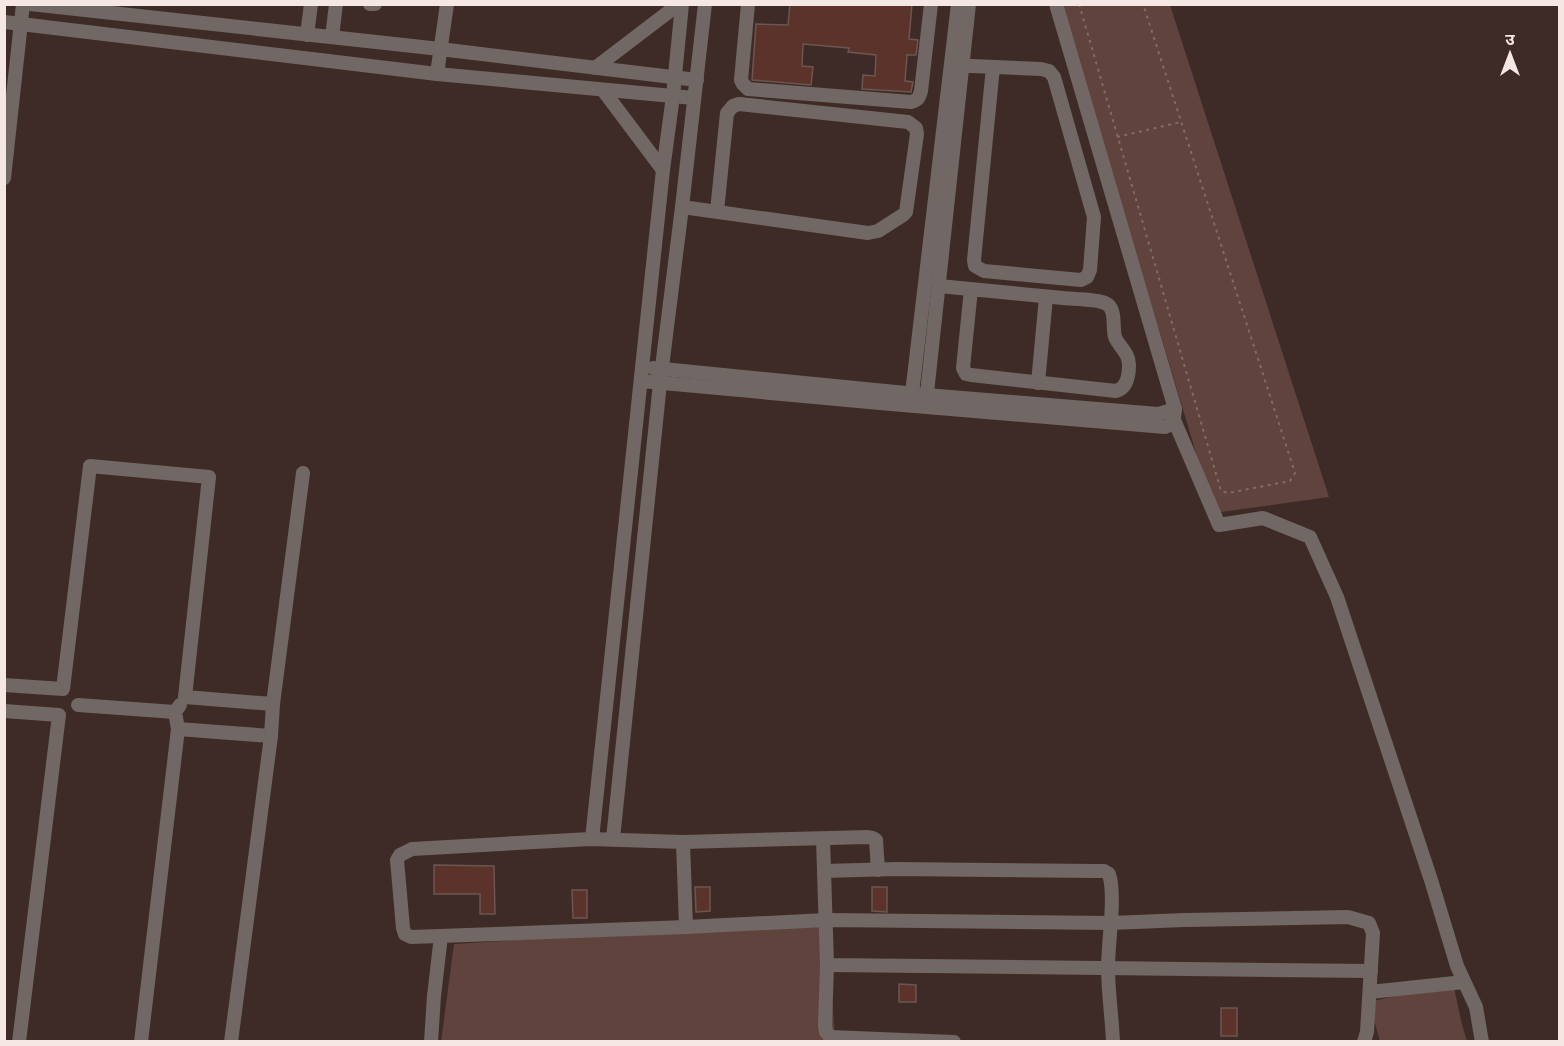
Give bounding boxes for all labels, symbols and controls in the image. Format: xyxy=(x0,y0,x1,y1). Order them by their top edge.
north arrow xyxy=(1480,24,1540,84)
text: उ xyxy=(1505,28,1515,50)

